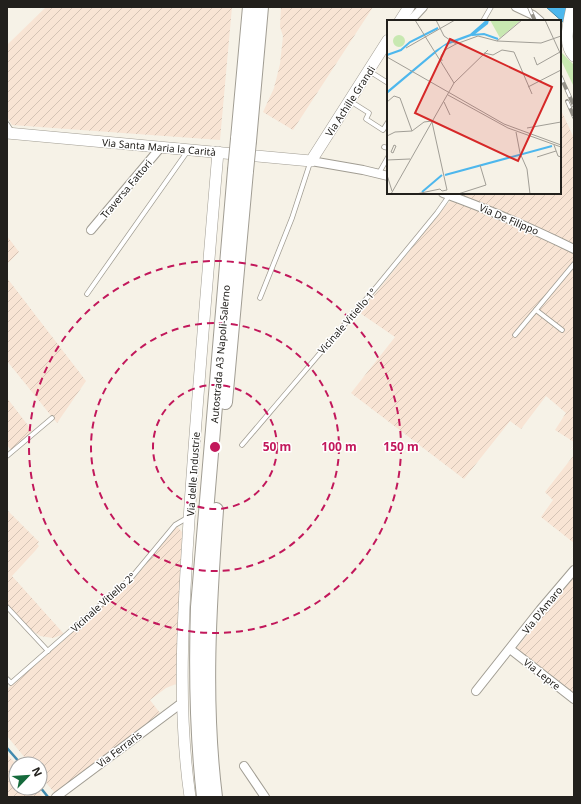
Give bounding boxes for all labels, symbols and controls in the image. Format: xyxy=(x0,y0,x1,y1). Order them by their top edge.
inset map xyxy=(387,20,561,194)
street label: Via Achille Grandi xyxy=(322,63,378,139)
street label: Via Santa Maria la Carità xyxy=(102,135,216,159)
street label: Traversa Fattori xyxy=(97,156,155,222)
street label: Via De Filippo xyxy=(477,200,541,238)
street label: Autostrada A3 Napoli-Salerno xyxy=(207,284,233,424)
street label: Vicinale Vitiello 1° xyxy=(315,285,379,357)
street label: Via delle Industrie xyxy=(183,431,203,517)
text: 50 m xyxy=(263,438,291,455)
text: 100 m xyxy=(321,438,357,455)
text: 150 m xyxy=(383,438,419,455)
centre of rings xyxy=(208,440,222,454)
street label: Vicinale Vitiello 2° xyxy=(68,569,138,635)
street label: Via D'Amaro xyxy=(519,583,565,637)
street label: Via Lepre xyxy=(521,655,564,693)
street label: Via Ferraris xyxy=(94,727,144,770)
north arrow xyxy=(8,756,48,796)
text: N xyxy=(29,764,46,779)

